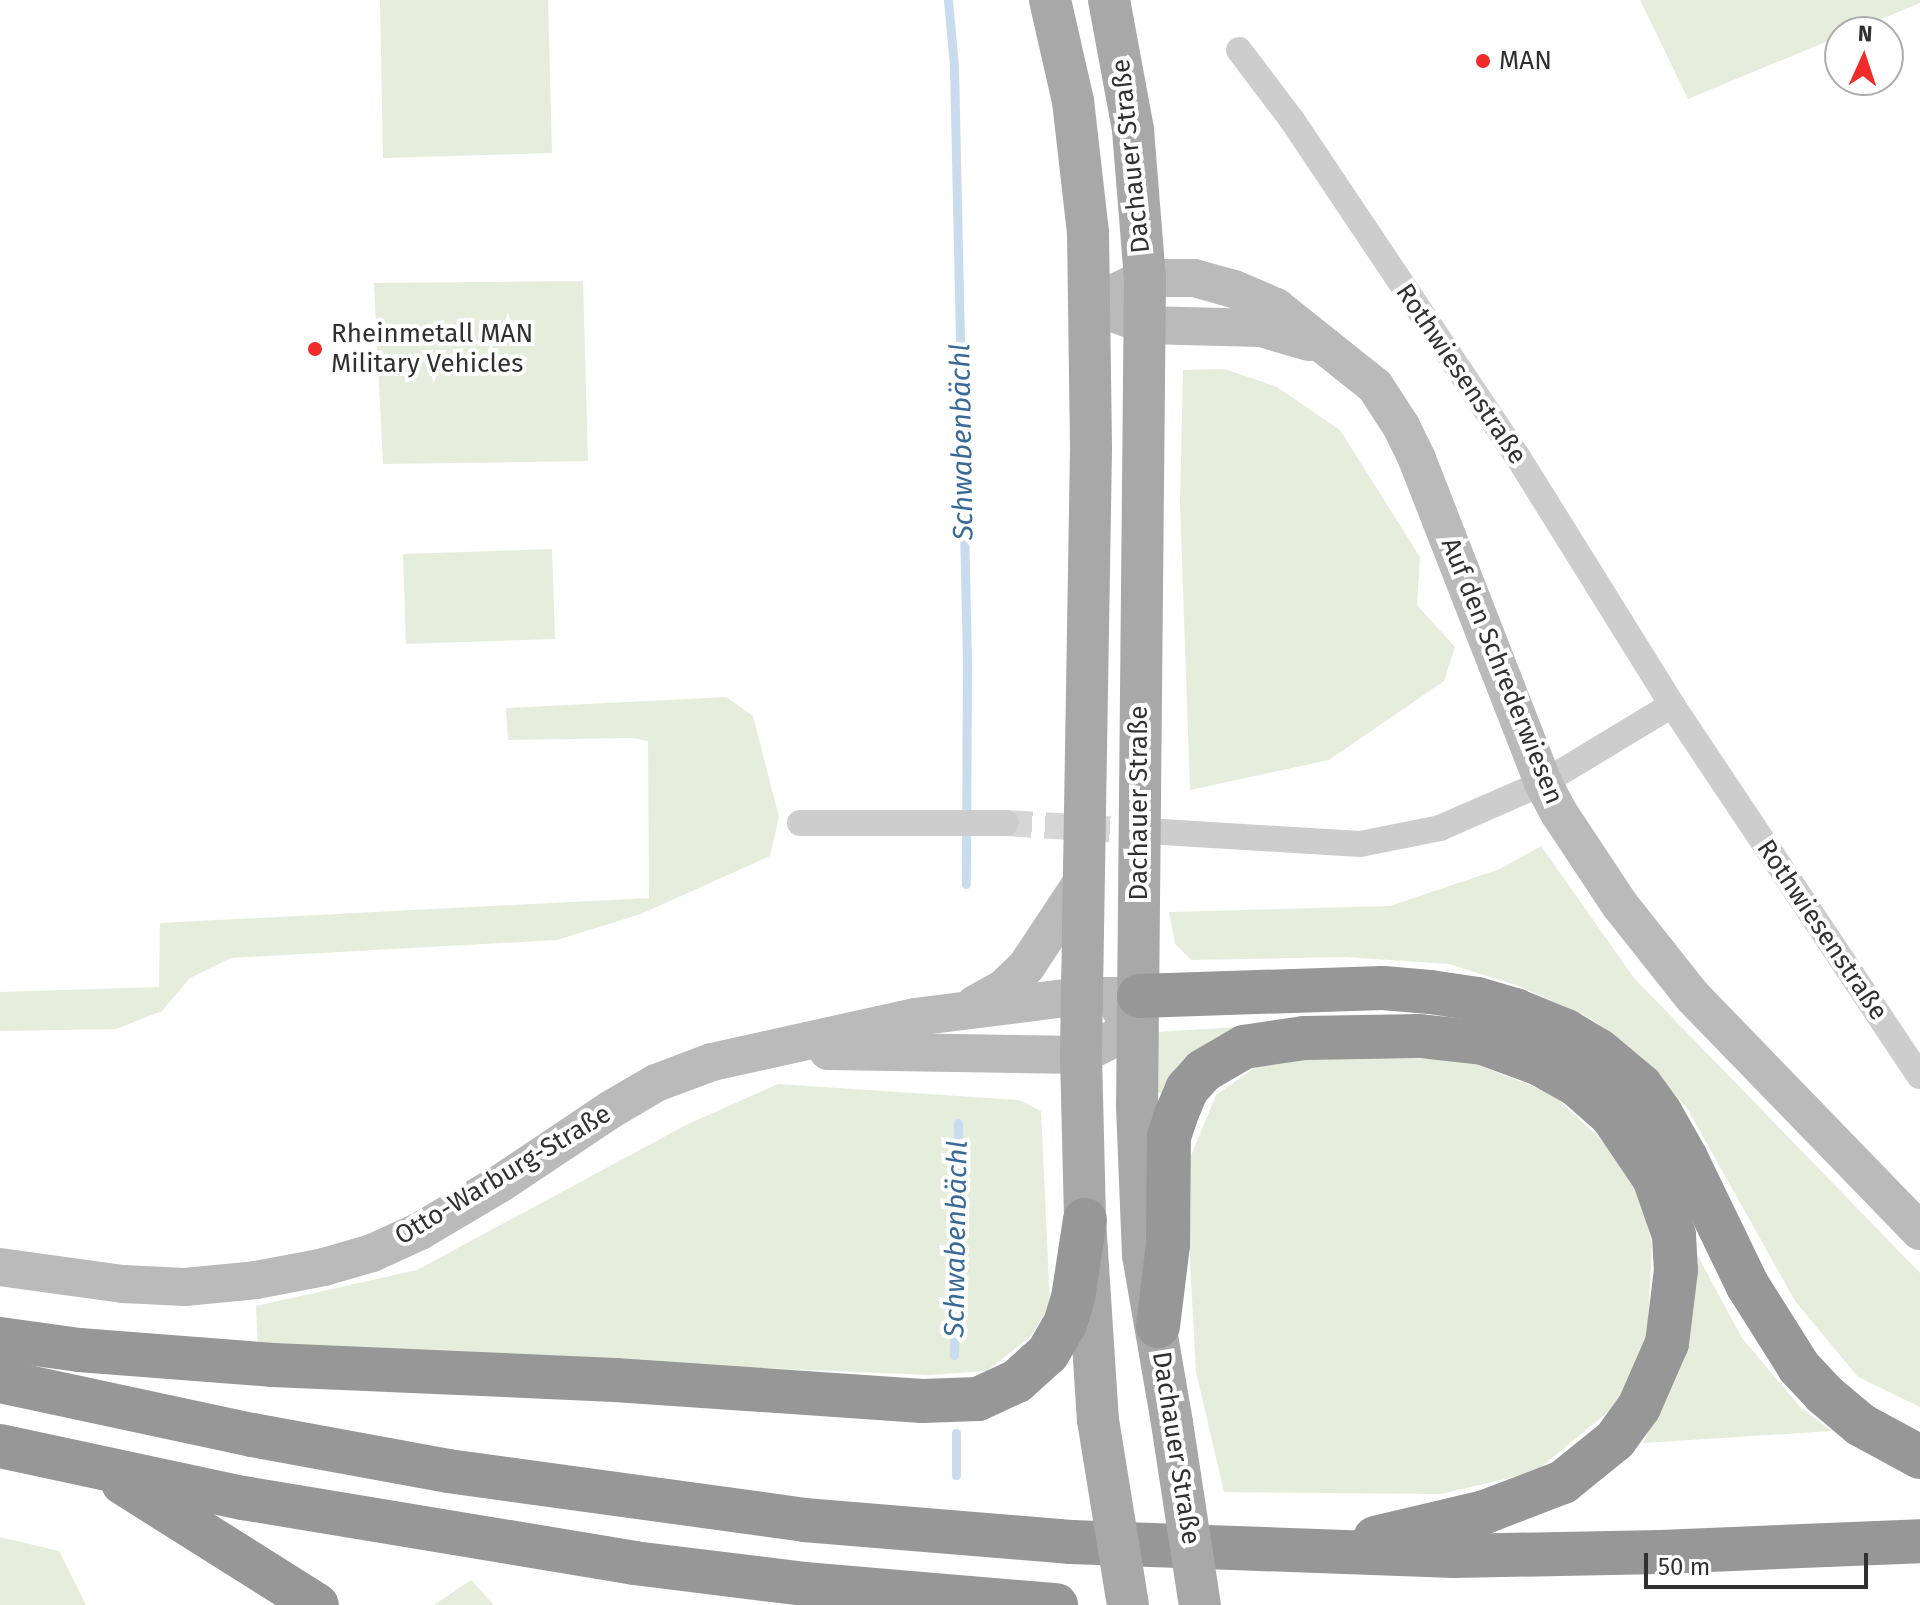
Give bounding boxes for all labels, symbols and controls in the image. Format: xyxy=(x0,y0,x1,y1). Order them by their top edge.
north arrow xyxy=(1824,16,1904,96)
text: N xyxy=(1857,20,1873,47)
place label: MAN xyxy=(1499,45,1552,77)
marker: MAN xyxy=(1474,52,1492,70)
street label: Dachauer Straße xyxy=(1105,57,1157,255)
street label: Rothwiesenstraße xyxy=(1389,278,1533,470)
place label: Rheinmetall MAN Military Vehicles xyxy=(331,318,533,380)
marker: Rheinmetall MAN Military Vehicles xyxy=(306,340,324,358)
water label: Schwabenbächl xyxy=(943,343,981,541)
street label: Auf den Schrederwiesen xyxy=(1434,533,1570,809)
street label: Dachauer Straße xyxy=(1123,705,1155,901)
street label: Rothwiesenstraße xyxy=(1750,834,1894,1026)
street label: Otto-Warburg-Straße xyxy=(389,1098,617,1252)
water label: Schwabenbächl xyxy=(937,1140,975,1338)
street label: Dachauer Straße xyxy=(1145,1349,1207,1547)
scale bar xyxy=(1648,1537,1872,1587)
text: 50 m xyxy=(1658,1553,1710,1581)

